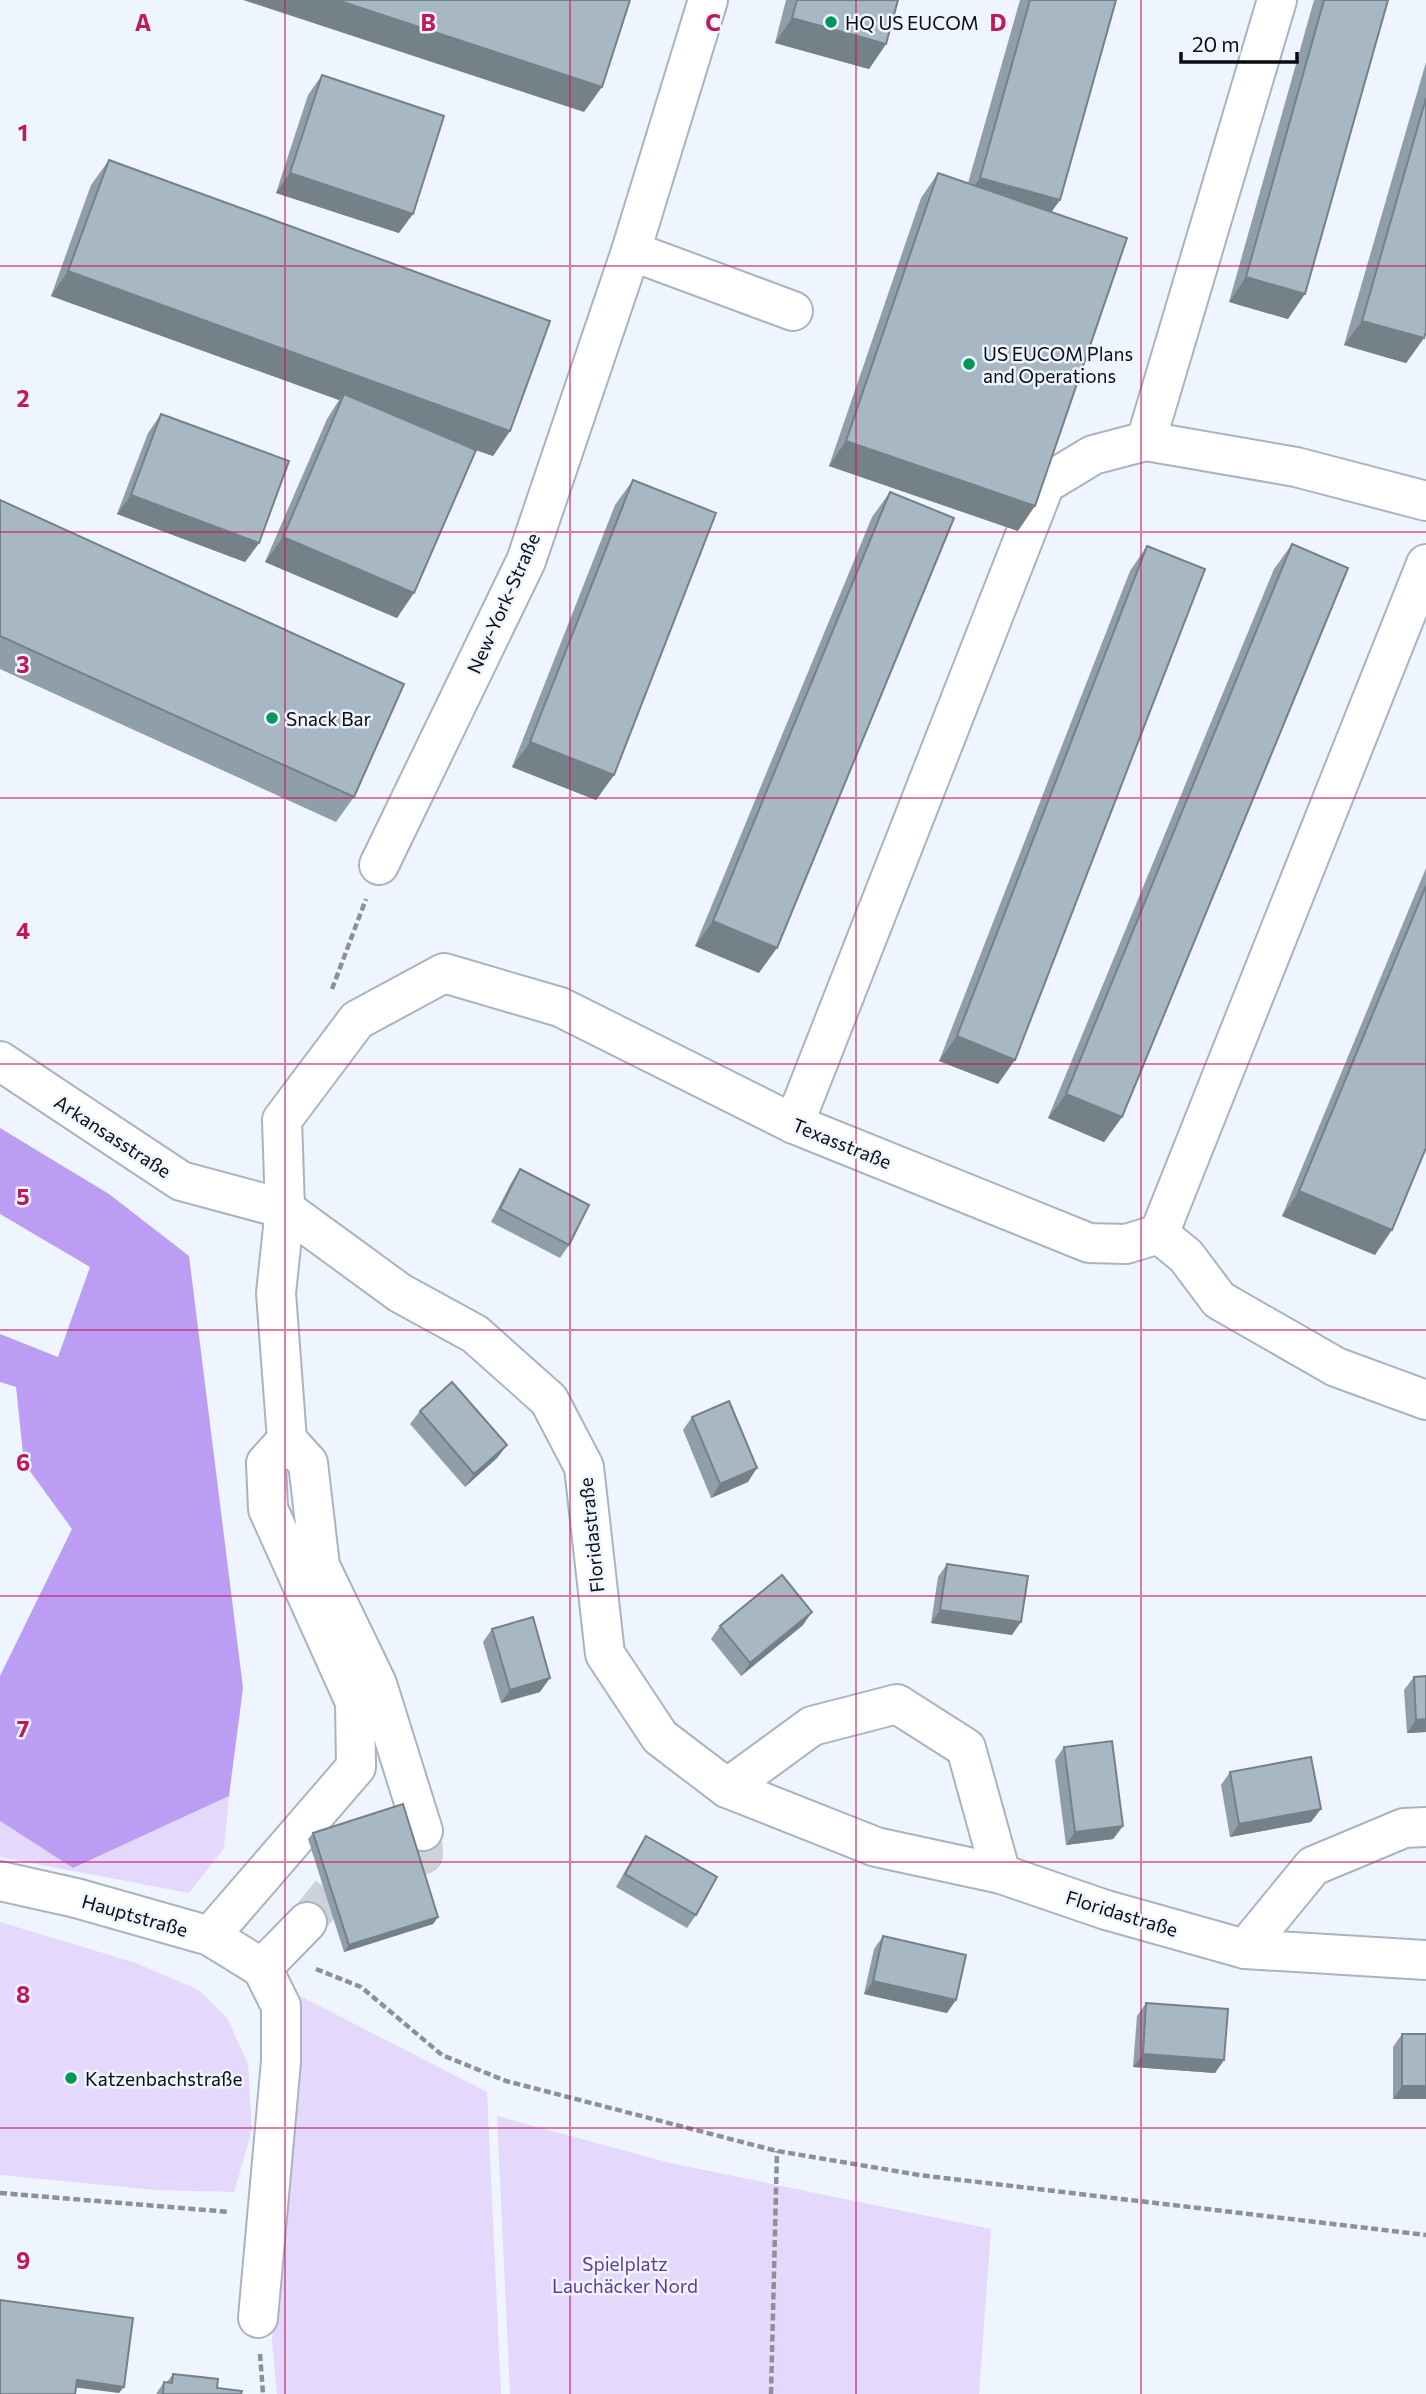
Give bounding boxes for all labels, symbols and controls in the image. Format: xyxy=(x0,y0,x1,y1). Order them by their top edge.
text: A xyxy=(135,8,152,36)
text: B xyxy=(420,8,436,36)
text: C xyxy=(705,8,721,36)
text: D xyxy=(990,8,1007,36)
place label: HQ US EUCOM xyxy=(845,11,979,34)
marker: HQ US EUCOM xyxy=(823,14,839,30)
scale bar xyxy=(1181,21,1296,65)
text: 20 m xyxy=(1192,31,1240,56)
text: 1 xyxy=(18,118,28,146)
place label: US EUCOM Plans and Operations xyxy=(983,342,1133,387)
marker: US EUCOM Plans and Operations xyxy=(961,356,977,372)
text: 2 xyxy=(16,384,30,412)
street label: New-York-Straße xyxy=(462,529,544,677)
text: 3 xyxy=(16,650,30,678)
place label: Snack Bar xyxy=(286,707,372,730)
marker: Snack Bar xyxy=(264,710,280,726)
text: 4 xyxy=(16,916,30,944)
street label: Arkansasstraße xyxy=(50,1090,176,1182)
street label: Texasstraße xyxy=(789,1113,895,1173)
text: 5 xyxy=(16,1182,30,1210)
text: 6 xyxy=(16,1448,30,1476)
street label: Floridastraße xyxy=(574,1476,608,1594)
text: 7 xyxy=(17,1714,29,1742)
street label: Floridastraße xyxy=(1063,1885,1181,1941)
street label: Hauptstraße xyxy=(79,1889,191,1941)
text: 8 xyxy=(16,1980,30,2008)
place label: Katzenbachstraße xyxy=(85,2067,243,2090)
marker: Katzenbachstraße xyxy=(63,2070,79,2086)
text: 9 xyxy=(16,2246,30,2274)
park label: Spielplatz Lauchäcker Nord xyxy=(552,2252,698,2297)

